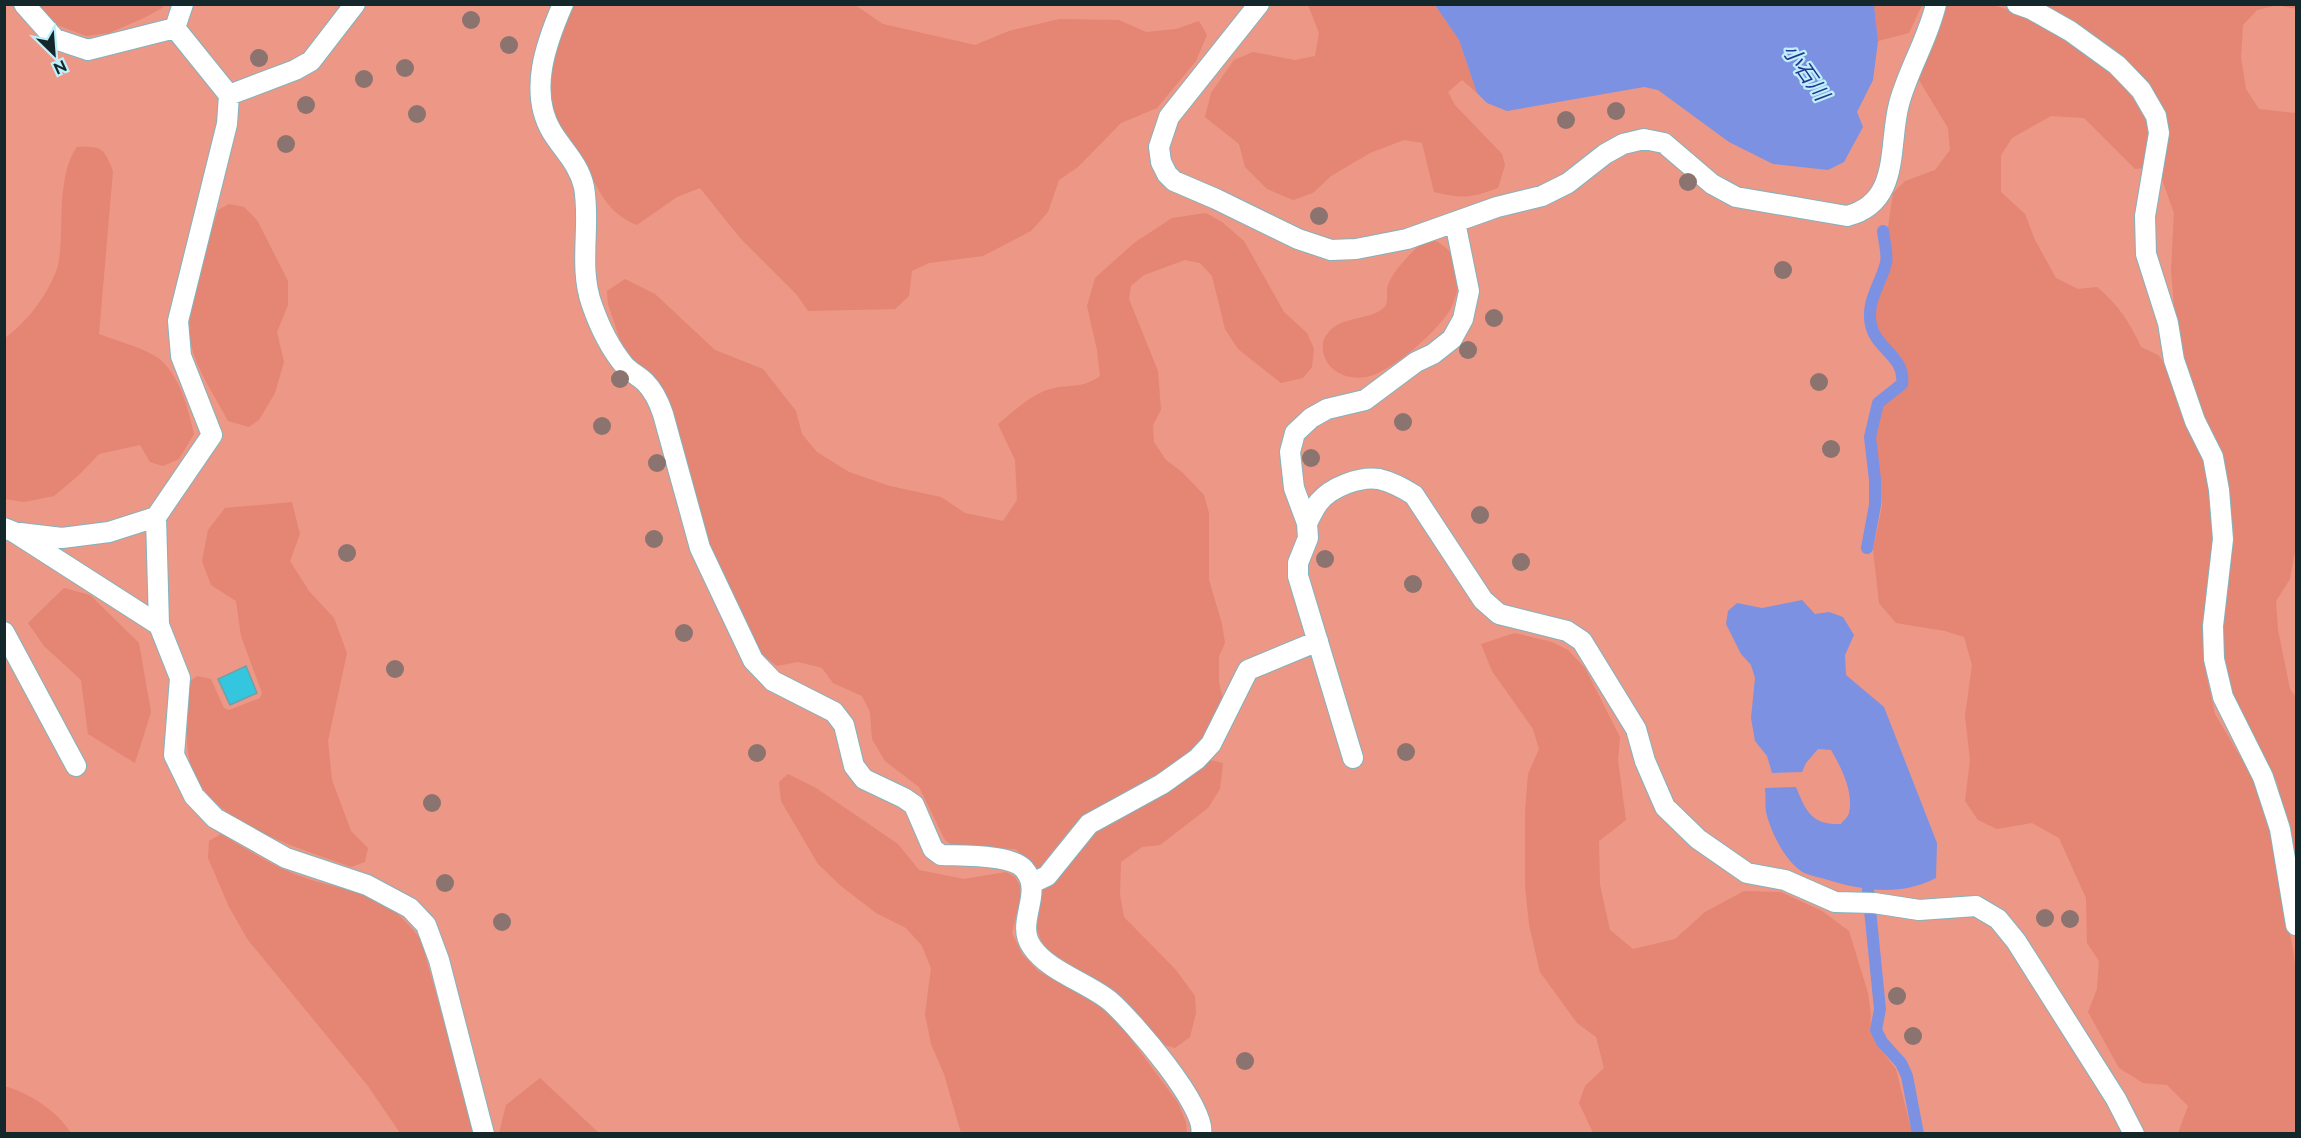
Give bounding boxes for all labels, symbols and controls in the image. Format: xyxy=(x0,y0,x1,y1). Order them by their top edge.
north arrow xyxy=(24,24,84,84)
water label: 小石川 xyxy=(1778,39,1835,107)
text: N xyxy=(51,56,70,78)

